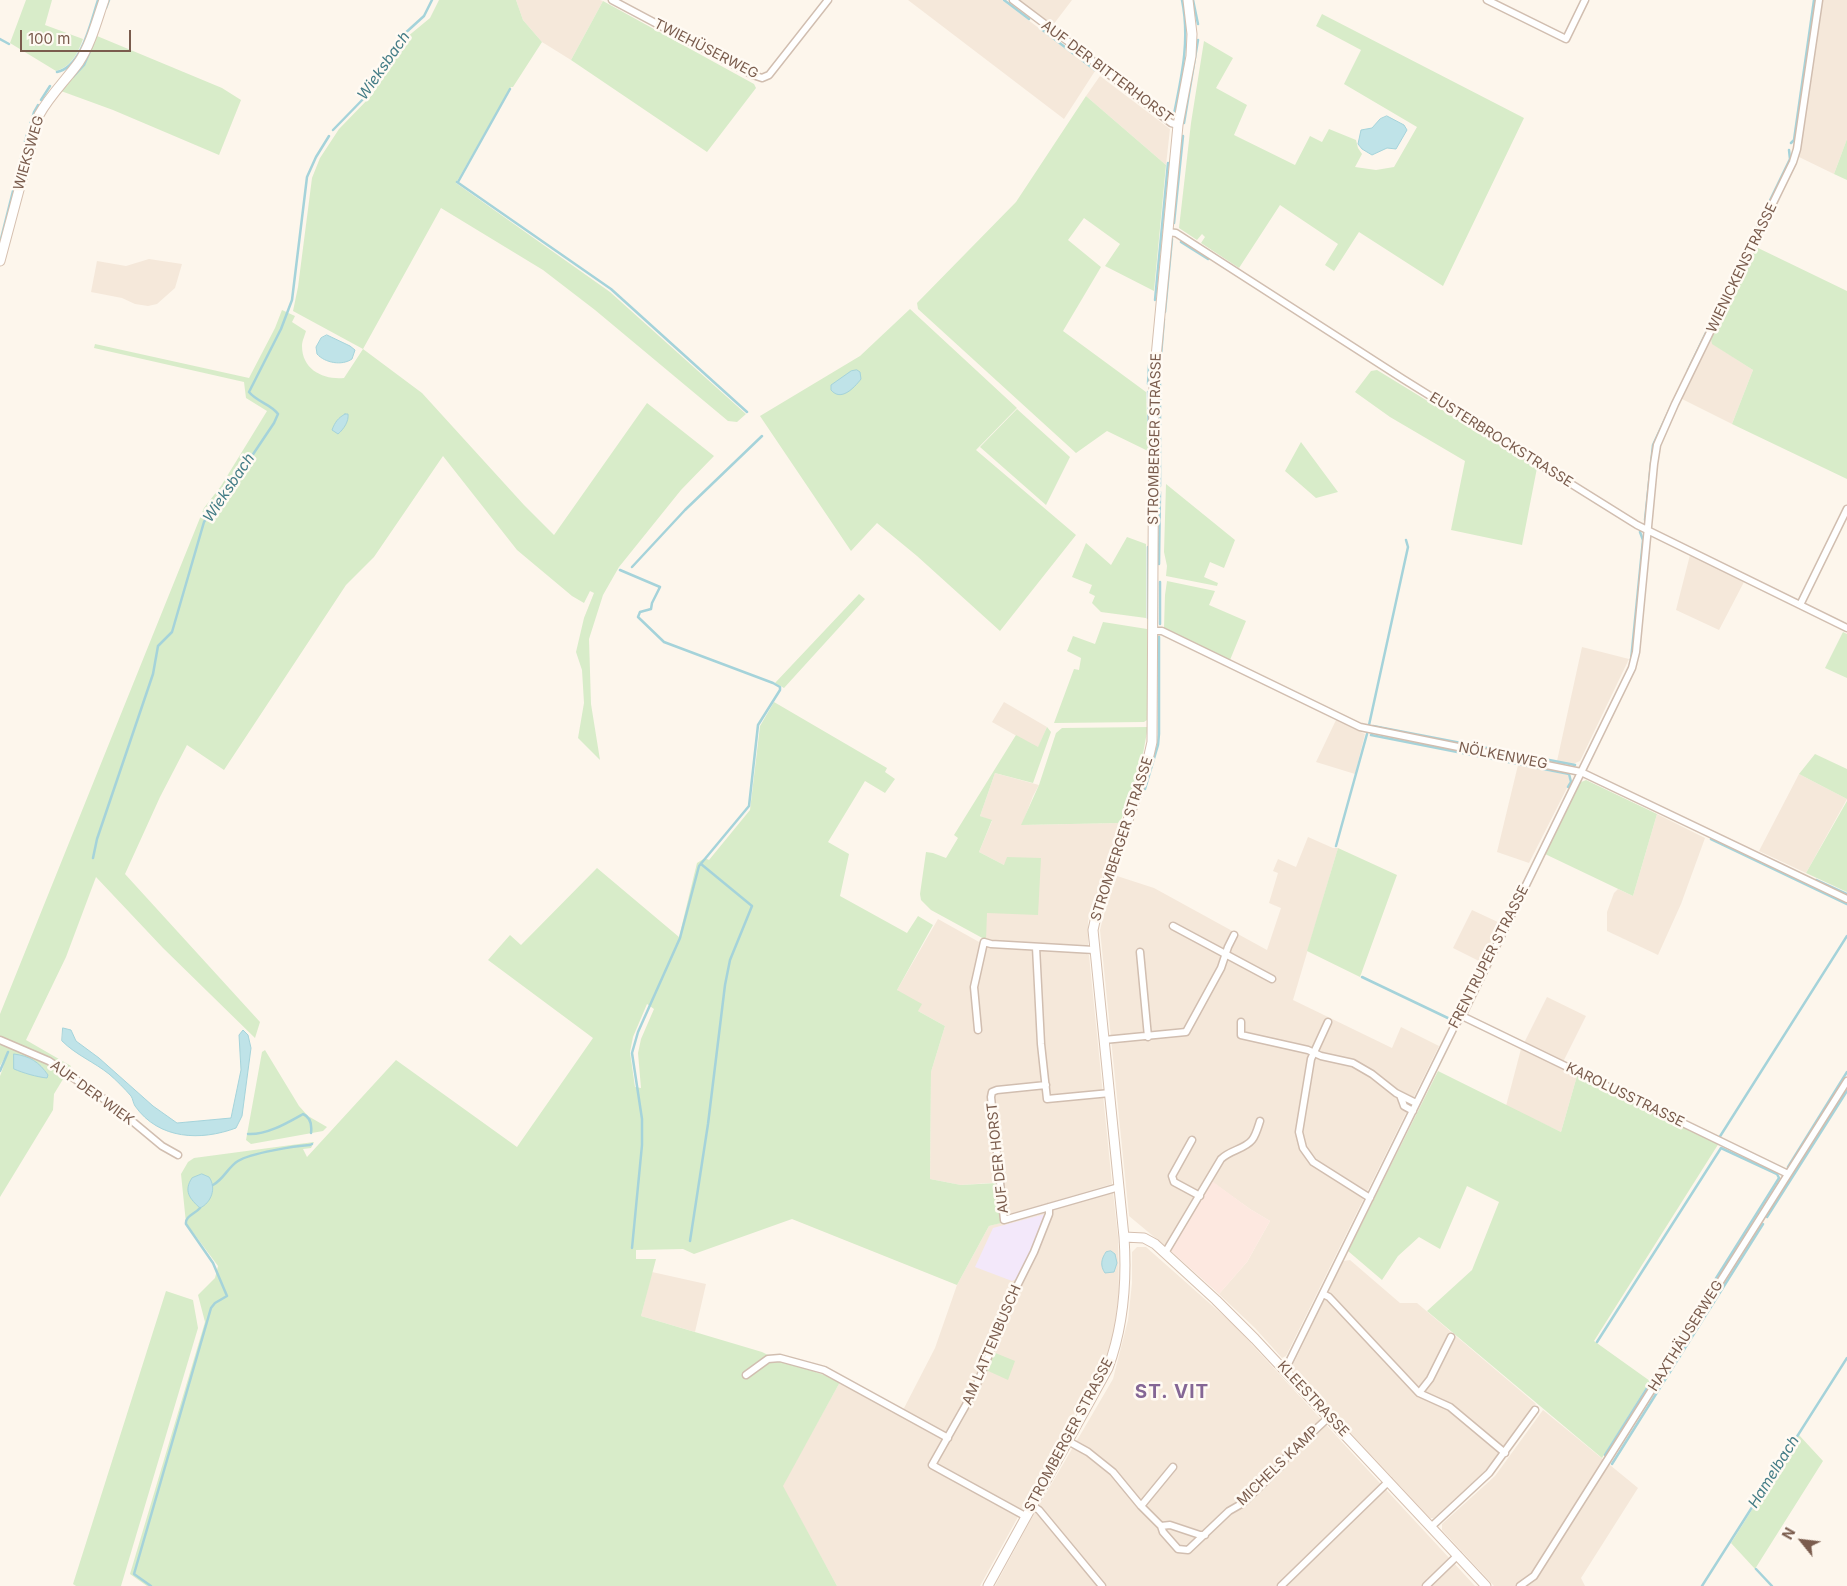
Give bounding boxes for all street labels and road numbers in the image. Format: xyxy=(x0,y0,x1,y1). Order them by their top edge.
street label: TWIEHÜSERWEG xyxy=(651,15,761,83)
street label: AUF DER BITTERHORST xyxy=(1038,17,1176,127)
street label: WIEKSWEG xyxy=(10,114,48,192)
street label: WIENICKENSTRASSE xyxy=(1703,201,1781,335)
street label: STROMBERGER STRASSE xyxy=(1145,353,1165,525)
street label: EUSTERBROCKSTRASSE xyxy=(1426,389,1576,491)
street label: NÖLKENWEG xyxy=(1457,739,1549,773)
street label: STROMBERGER STRASSE xyxy=(1087,755,1157,923)
street label: FRENTRUPER STRASSE xyxy=(1446,883,1532,1031)
street label: AUF DER WIEK xyxy=(47,1057,137,1129)
street label: KAROLUSSTRASSE xyxy=(1563,1059,1687,1131)
street label: AUF DER HORST xyxy=(984,1102,1012,1214)
street label: HAXTHÄUSERWEG xyxy=(1645,1278,1727,1394)
street label: AM LATTENBUSCH xyxy=(959,1282,1025,1408)
street label: STROMBERGER STRASSE xyxy=(1021,1355,1117,1515)
street label: KLEESTRASSE xyxy=(1274,1358,1352,1440)
street label: MICHELS KAMP xyxy=(1234,1423,1322,1509)

